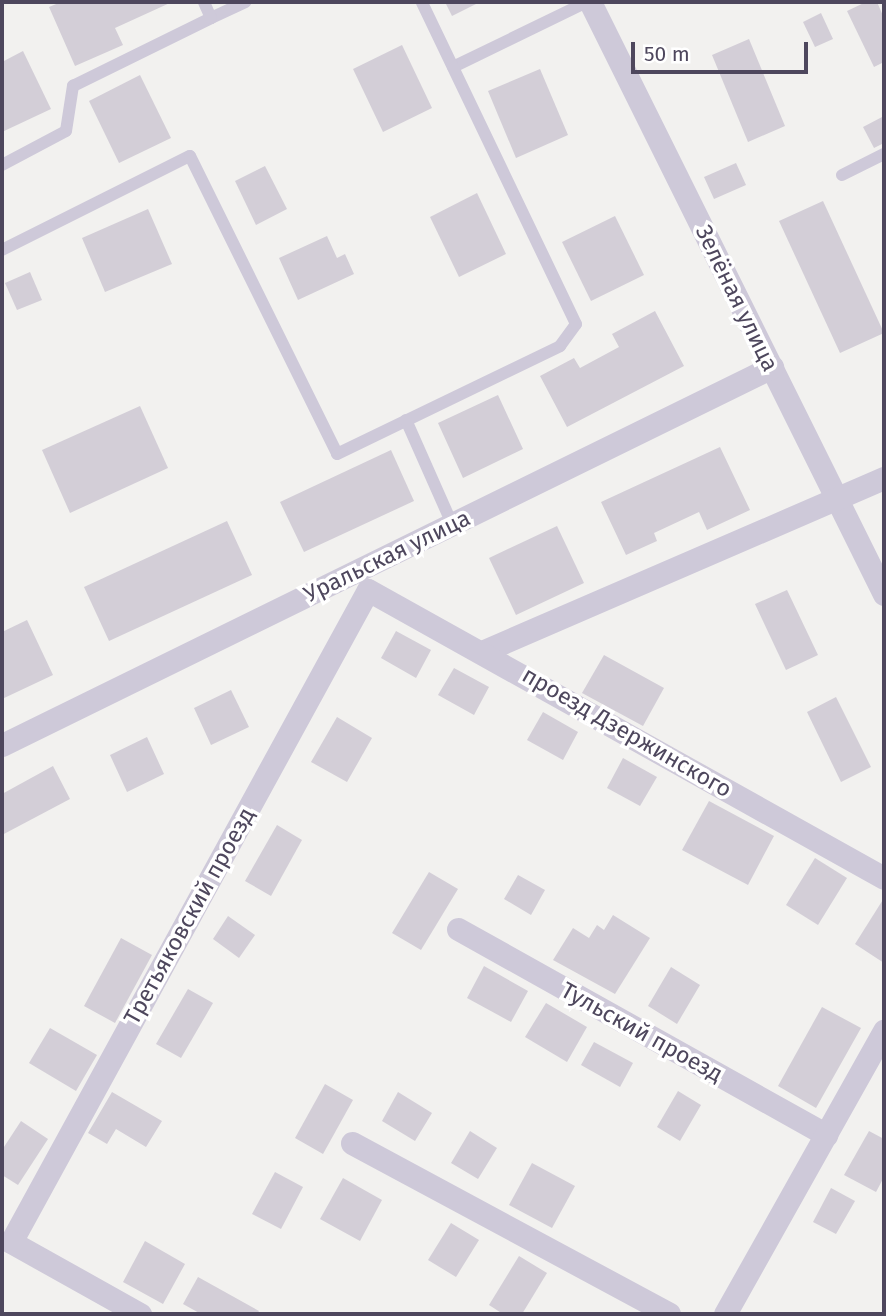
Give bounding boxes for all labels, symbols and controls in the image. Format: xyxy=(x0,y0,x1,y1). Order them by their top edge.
scale bar xyxy=(634,28,811,72)
text: 50 m xyxy=(644,41,690,67)
street label: Зелёная улица xyxy=(690,220,784,376)
street label: Уральская улица xyxy=(299,504,475,608)
street label: проезд Дзержинского xyxy=(517,661,737,803)
street label: Третьяковский проезд xyxy=(118,803,260,1029)
street label: Тульский проезд xyxy=(556,976,728,1088)

